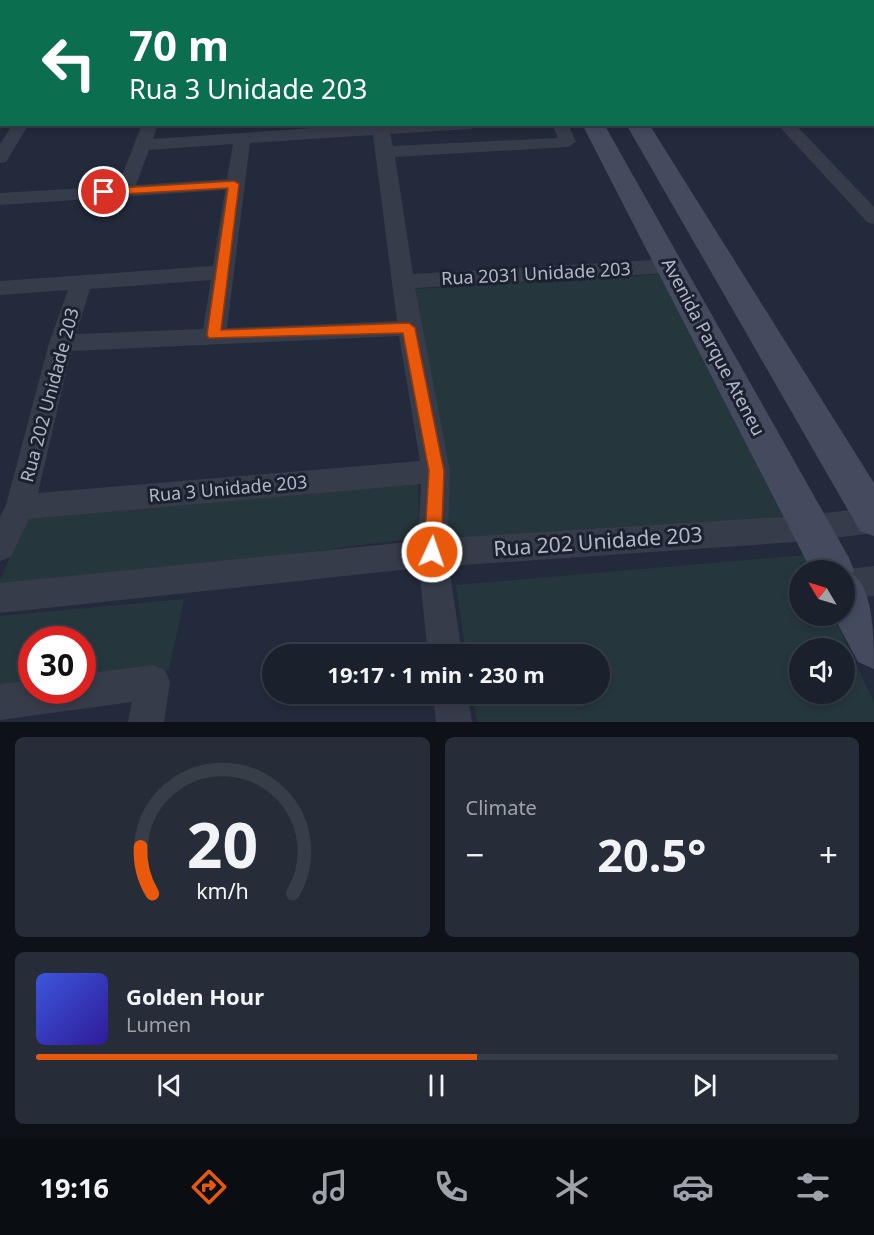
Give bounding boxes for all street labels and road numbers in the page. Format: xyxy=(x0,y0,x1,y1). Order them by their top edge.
street label: Avenida Parque Ateneu xyxy=(657,253,771,440)
street label: Rua 2031 Unidade 203 xyxy=(441,256,631,290)
street label: Rua 202 Unidade 203 xyxy=(14,305,84,485)
street label: Rua 3 Unidade 203 xyxy=(148,469,308,507)
street label: Rua 202 Unidade 203 xyxy=(492,520,703,562)

